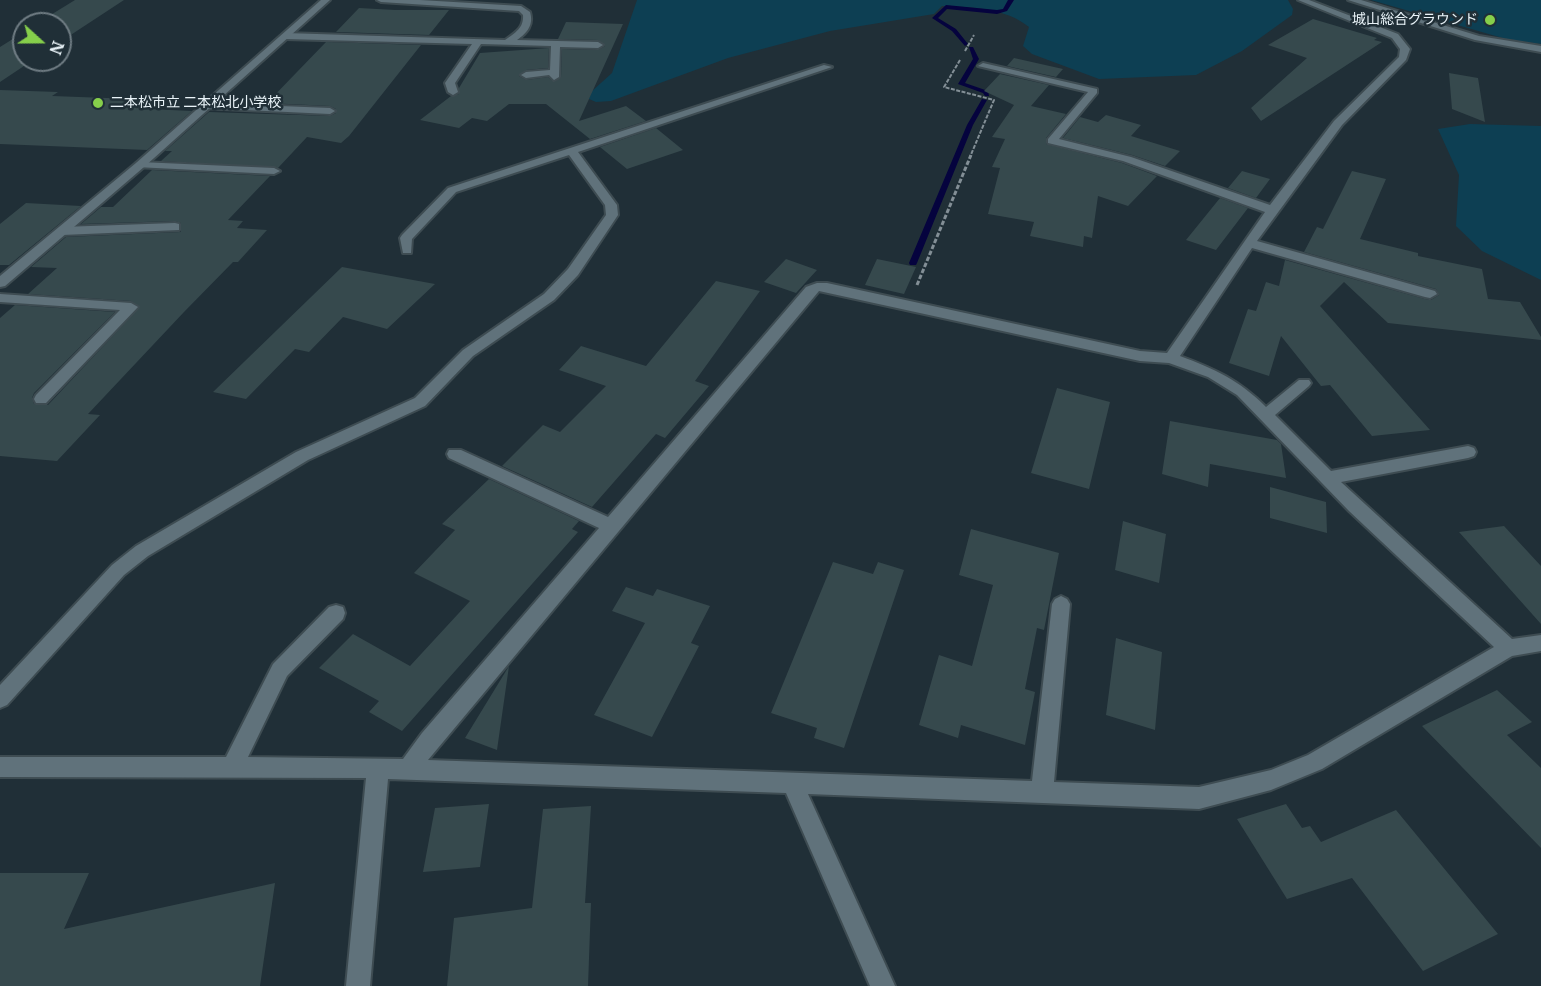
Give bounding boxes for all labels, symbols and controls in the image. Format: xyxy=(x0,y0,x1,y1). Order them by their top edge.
north arrow xyxy=(12,12,72,72)
place label: 城山総合グラウンド xyxy=(1352,12,1478,28)
marker: 城山総合グラウンド xyxy=(1483,13,1497,27)
text: N xyxy=(45,38,69,57)
place label: 二本松市立 二本松北小学校 xyxy=(110,95,281,111)
marker: 二本松市立 二本松北小学校 xyxy=(91,96,105,110)

